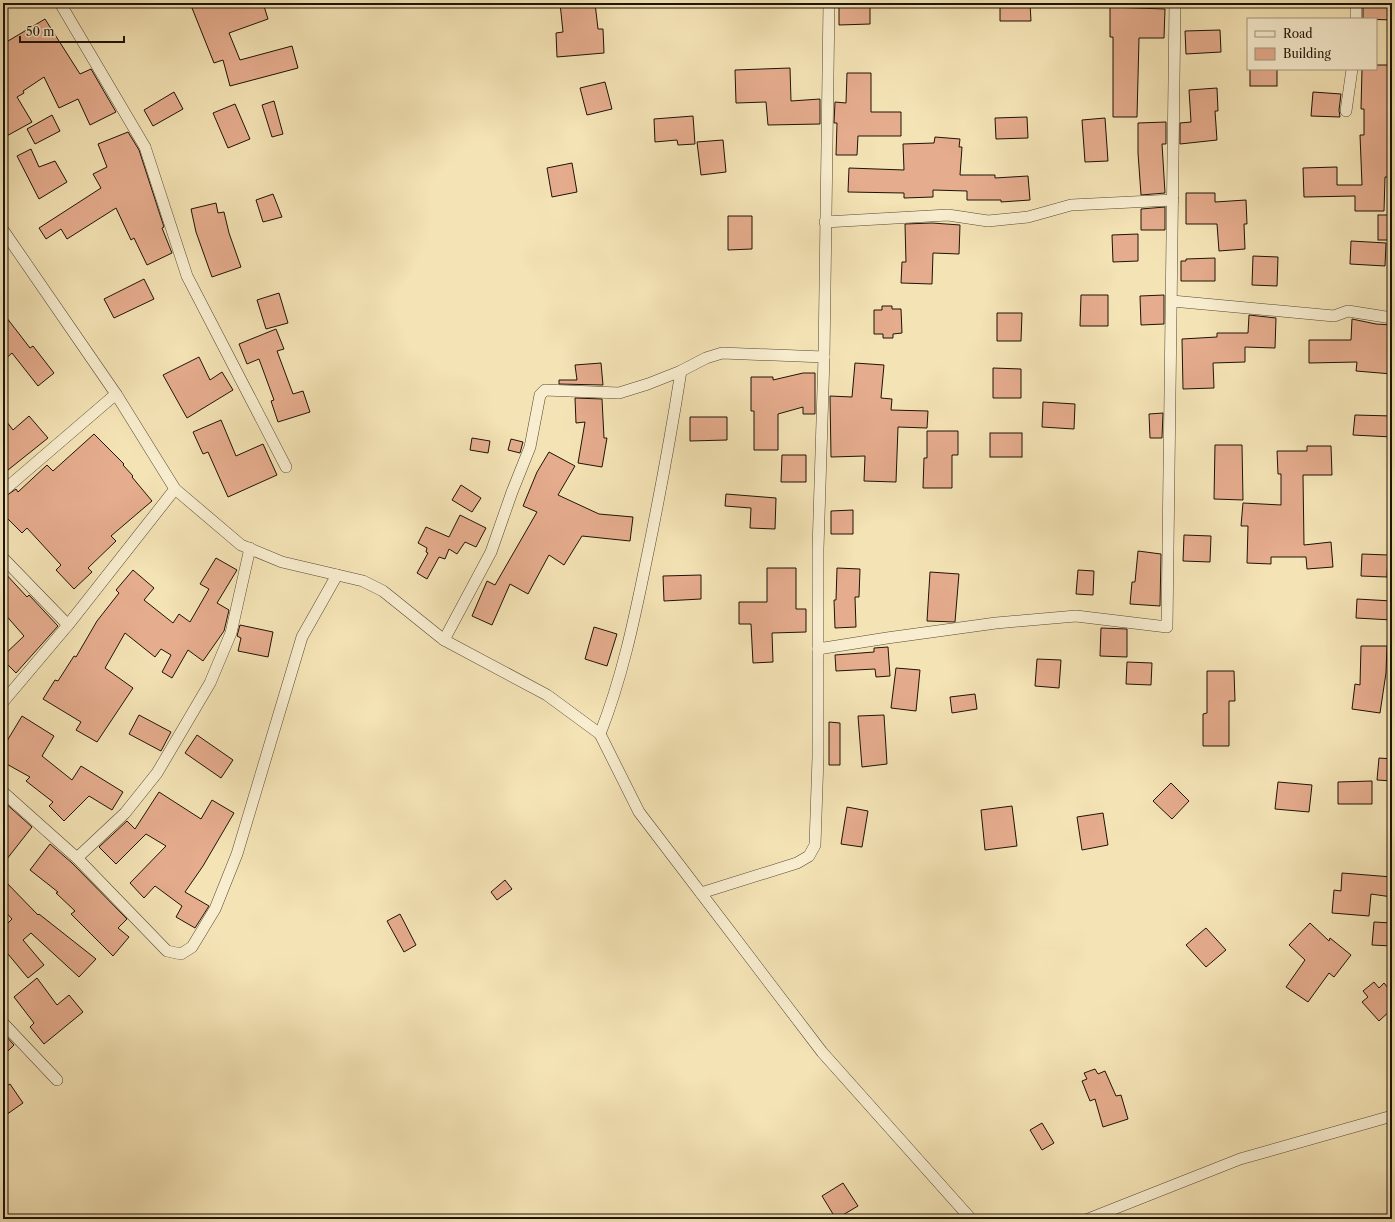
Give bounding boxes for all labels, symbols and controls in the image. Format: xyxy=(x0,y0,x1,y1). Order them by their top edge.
scale bar xyxy=(20,18,124,44)
legend xyxy=(1247,18,1377,70)
text: 50 m xyxy=(26,24,55,39)
text: Road xyxy=(1283,26,1313,41)
text: Building xyxy=(1283,46,1331,61)

